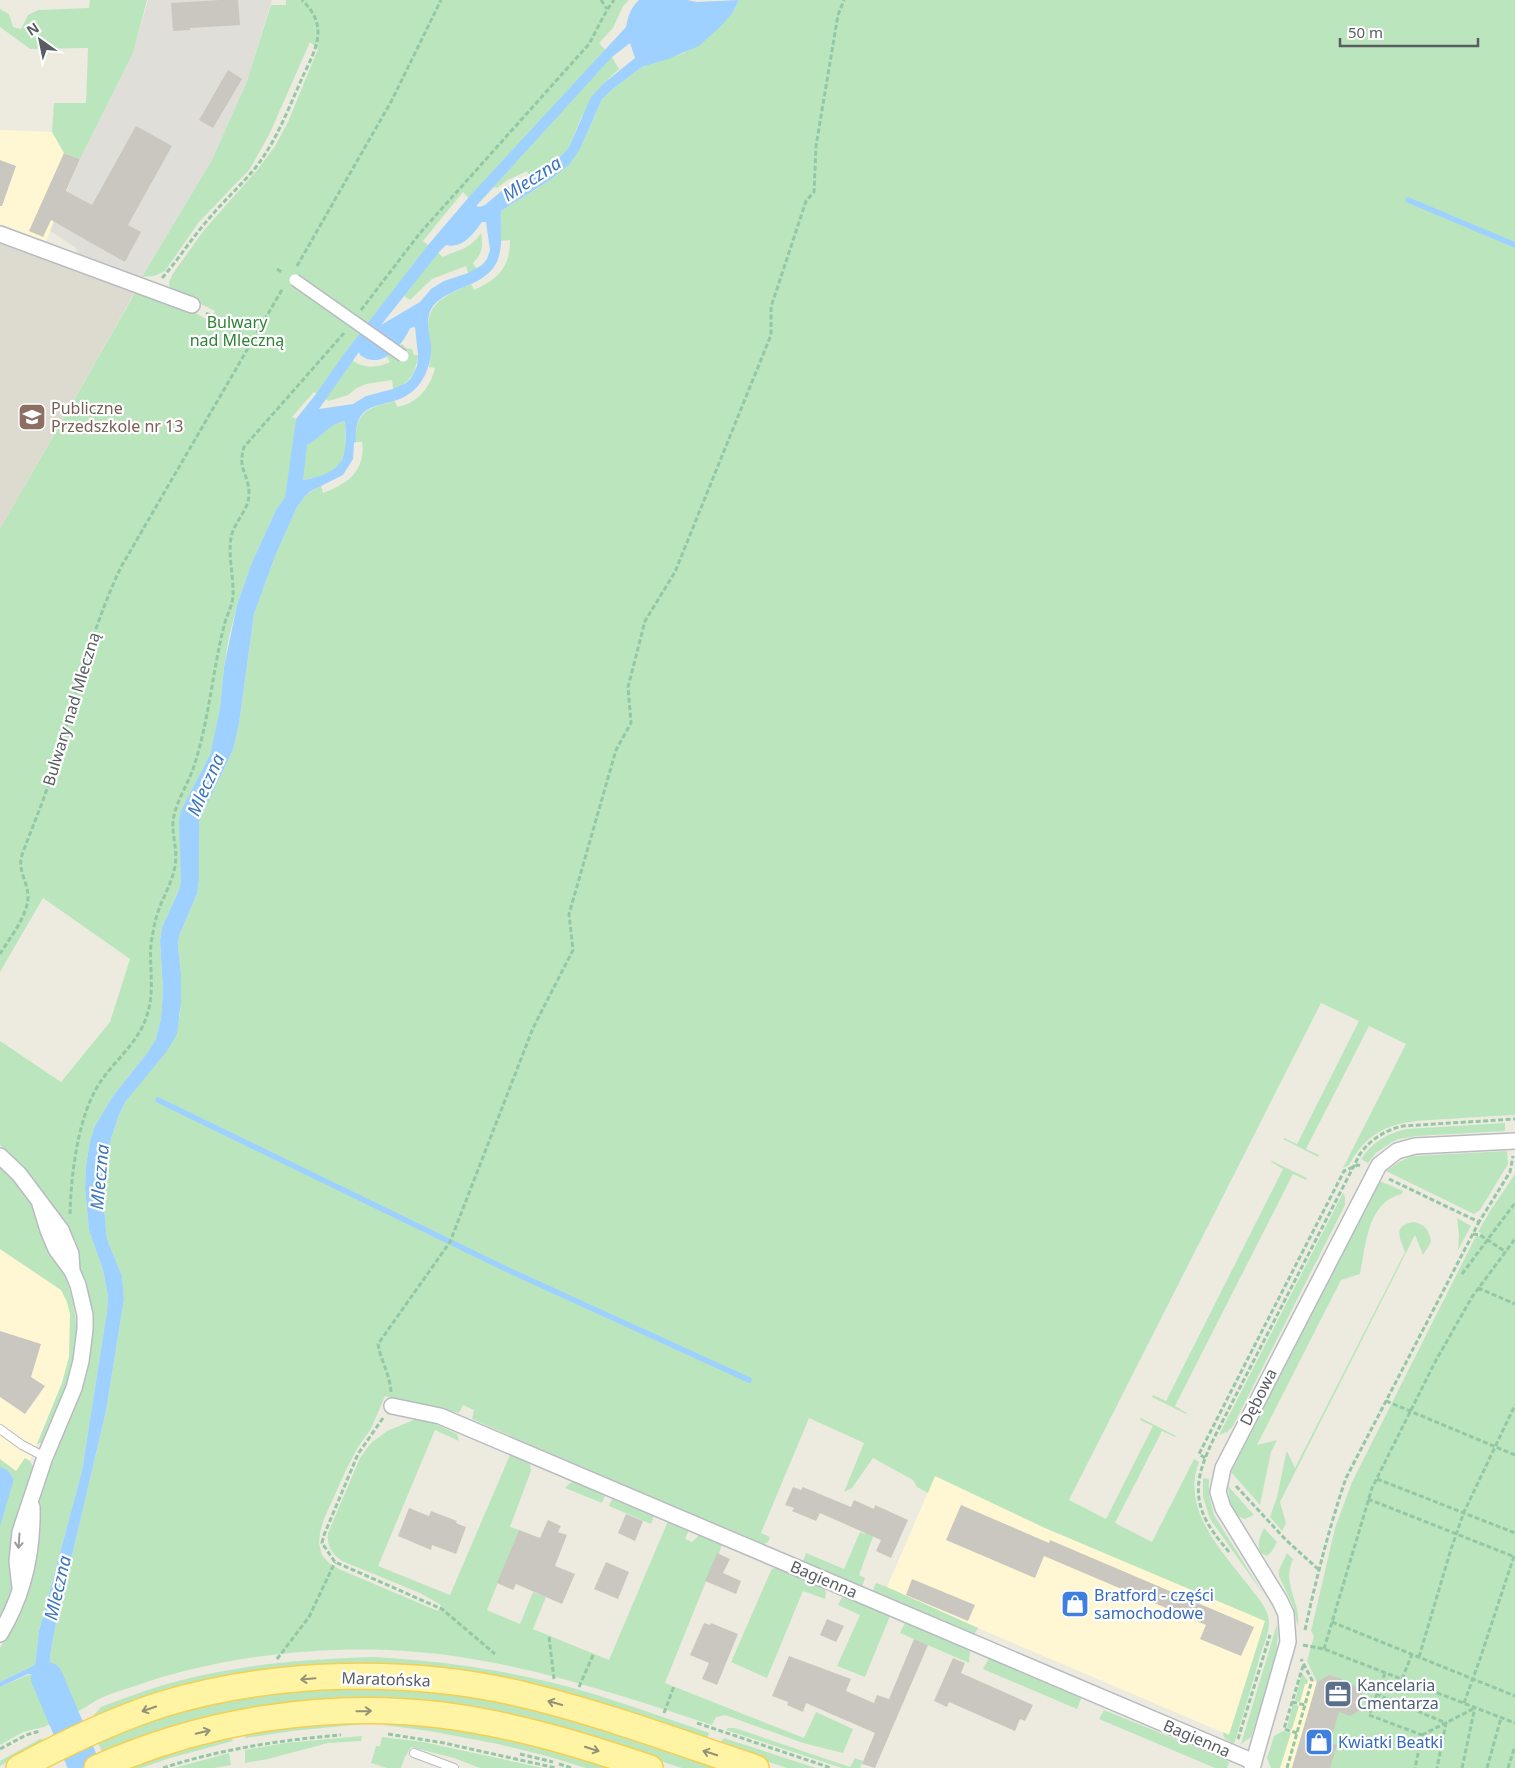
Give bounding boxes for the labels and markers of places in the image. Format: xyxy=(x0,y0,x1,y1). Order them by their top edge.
place label: Publiczne Przedszkole nr 13 xyxy=(51,397,183,437)
school or university icon: Publiczne Przedszkole nr 13 xyxy=(17,402,47,432)
place label: Bratford - części samochodowe xyxy=(1094,1584,1214,1624)
shop icon: Bratford - części samochodowe xyxy=(1060,1589,1090,1619)
place label: Kancelaria Cmentarza xyxy=(1357,1674,1439,1714)
office icon: Kancelaria Cmentarza xyxy=(1323,1679,1353,1709)
shop icon: Kwiatki Beatki xyxy=(1304,1727,1334,1757)
place label: Kwiatki Beatki xyxy=(1338,1731,1443,1753)

